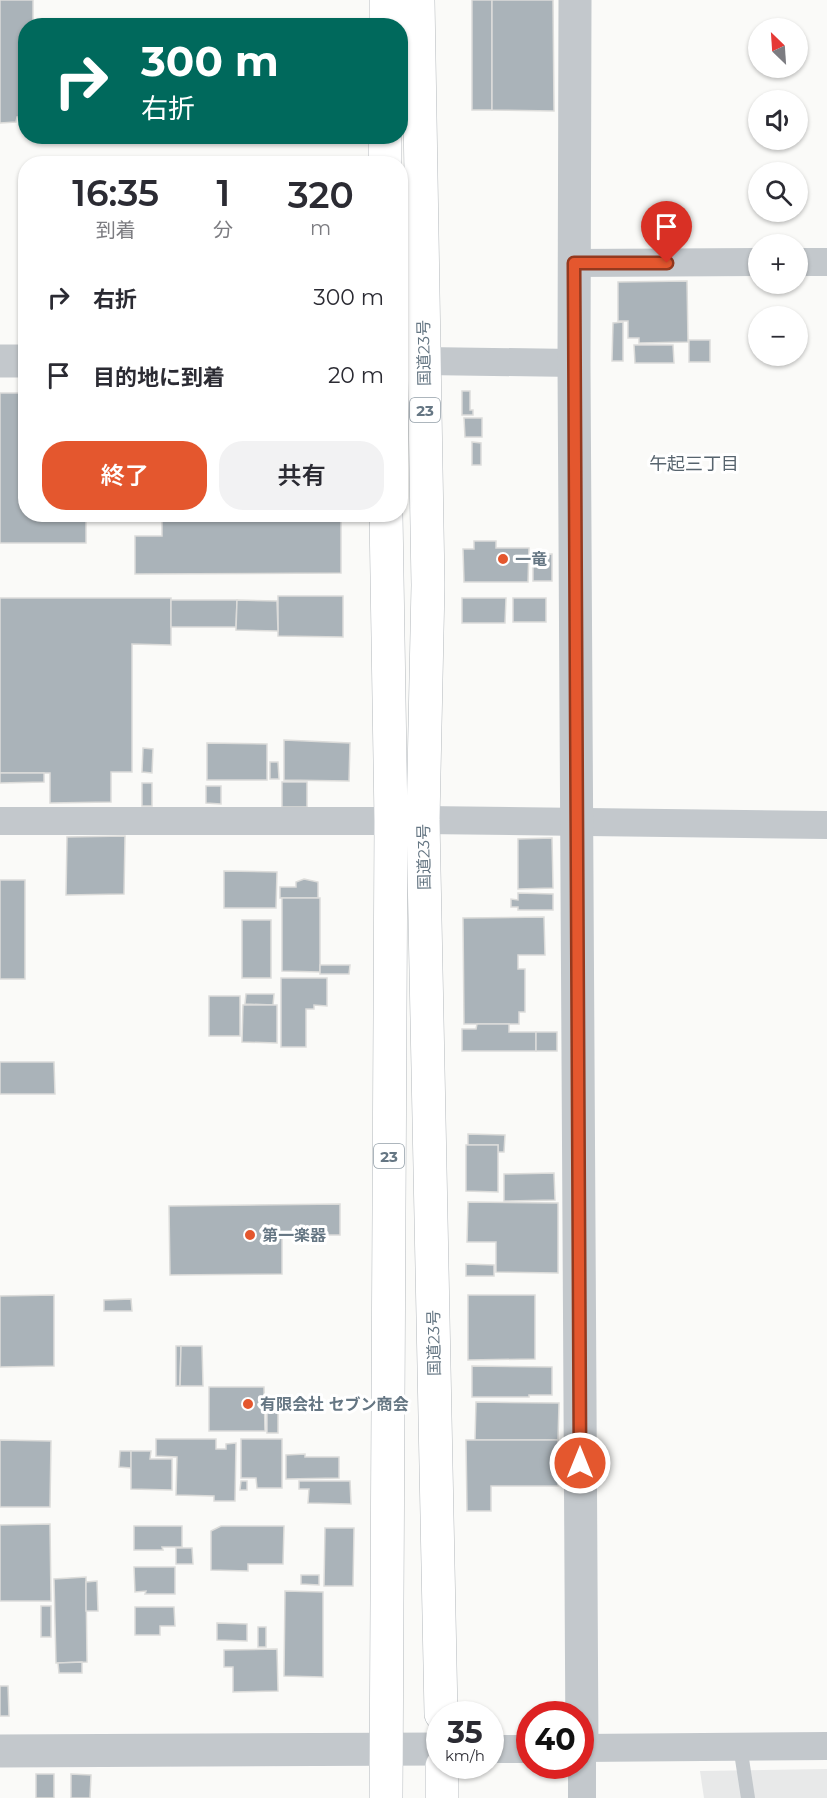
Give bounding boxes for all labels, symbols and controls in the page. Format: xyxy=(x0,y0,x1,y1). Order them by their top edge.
north arrow xyxy=(748,18,808,78)
map controls xyxy=(748,18,808,366)
text: 300 m xyxy=(141,35,279,87)
icon: right xyxy=(42,42,120,120)
button: sound xyxy=(748,90,808,150)
text: 右折 xyxy=(141,92,195,125)
button: search xyxy=(748,162,808,222)
text: 16:35 xyxy=(72,171,159,215)
text: 1 xyxy=(217,171,230,215)
text: 320 xyxy=(288,173,354,217)
pin xyxy=(641,201,692,263)
icon: arrive xyxy=(650,210,683,243)
text: m xyxy=(310,216,331,240)
text: 到着 xyxy=(96,218,136,242)
text: 分 xyxy=(213,218,233,242)
button: + xyxy=(748,234,808,294)
icon: right xyxy=(42,281,75,314)
text: 300 m xyxy=(313,284,384,311)
text: 右折 xyxy=(93,286,137,313)
button: − xyxy=(748,306,808,366)
street label: 国道23号 xyxy=(414,320,434,386)
icon: arrive xyxy=(42,359,75,392)
text: 20 m xyxy=(328,362,384,389)
text: 目的地に到着 xyxy=(93,364,225,391)
road number: 23 xyxy=(410,398,440,422)
button: 終了 xyxy=(42,441,207,510)
button: 共有 xyxy=(219,441,384,510)
district label: 午起三丁目 xyxy=(649,453,739,475)
place label: 一竜 xyxy=(515,550,547,569)
marker: 一竜 xyxy=(496,552,510,566)
street label: 国道23号 xyxy=(414,824,434,890)
road number: 23 xyxy=(374,1144,404,1168)
place label: 第一楽器 xyxy=(262,1226,327,1245)
marker: 第一楽器 xyxy=(243,1228,257,1242)
street label: 国道23号 xyxy=(424,1310,444,1376)
place label: 有限会社 セブン商会 xyxy=(260,1395,409,1414)
marker: 有限会社 セブン商会 xyxy=(241,1397,255,1411)
position arrow xyxy=(548,1431,612,1495)
speed limit sign: 40 xyxy=(516,1701,594,1779)
text: 35 xyxy=(447,1714,483,1751)
text: km/h xyxy=(445,1746,485,1765)

